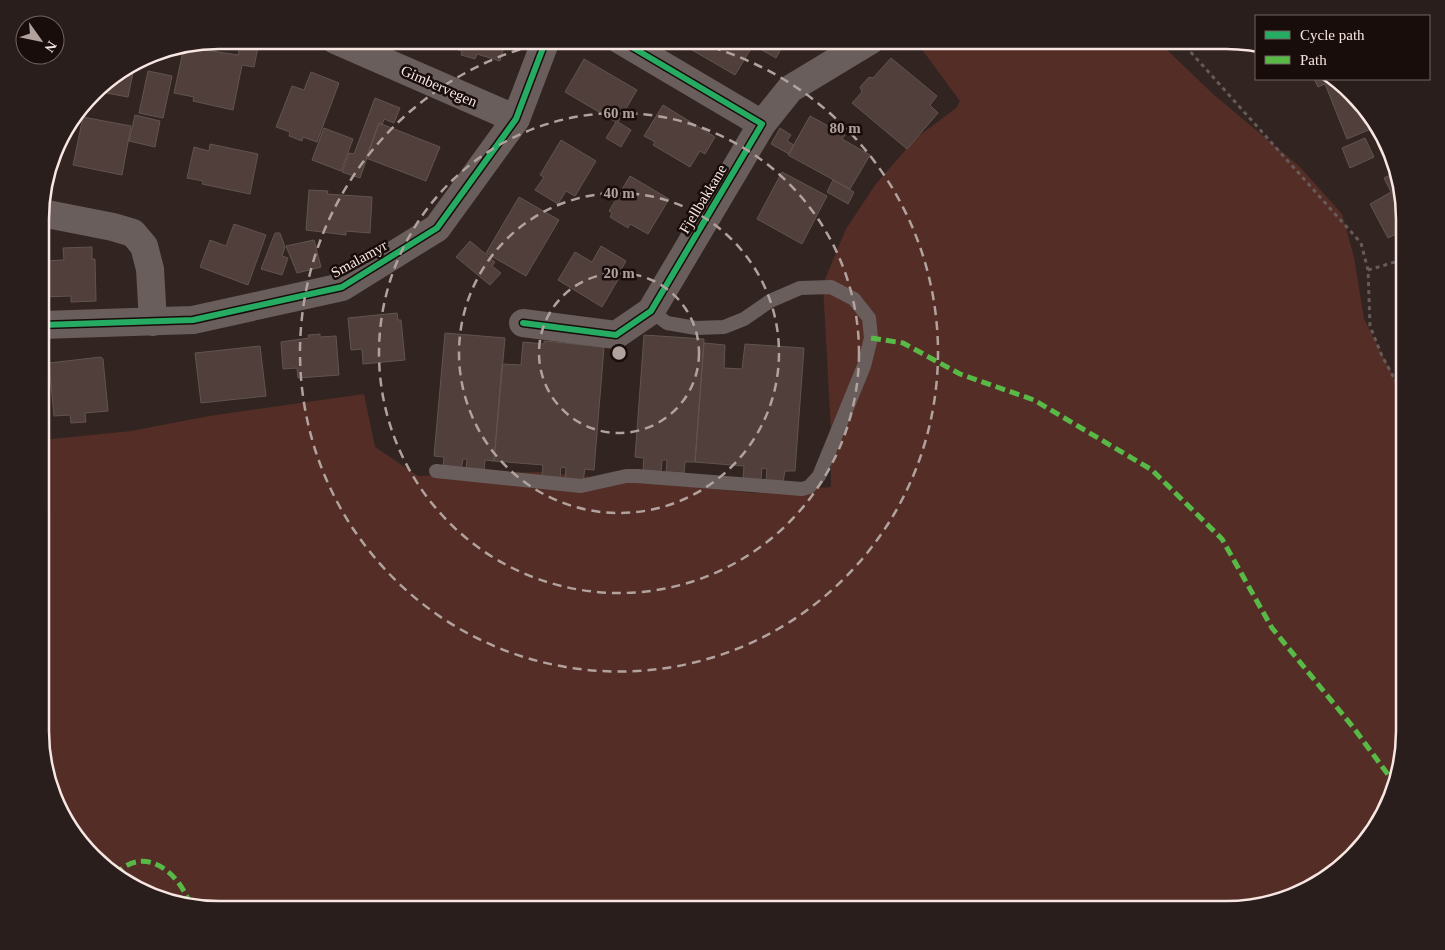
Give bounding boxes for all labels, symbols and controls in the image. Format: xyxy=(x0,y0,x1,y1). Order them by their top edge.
north arrow xyxy=(15,15,65,65)
legend xyxy=(1255,15,1430,80)
text: Cycle path xyxy=(1300,27,1365,43)
text: N xyxy=(41,38,60,55)
text: Path xyxy=(1300,52,1327,68)
street label: Gimbervegen xyxy=(398,62,480,110)
text: 60 m xyxy=(603,105,635,121)
text: 80 m xyxy=(829,120,861,136)
street label: Fjellbakkane xyxy=(676,161,730,236)
text: 40 m xyxy=(603,185,635,201)
street label: Smalamyr xyxy=(328,237,390,281)
text: 20 m xyxy=(603,265,635,281)
centre of rings xyxy=(610,344,628,362)

